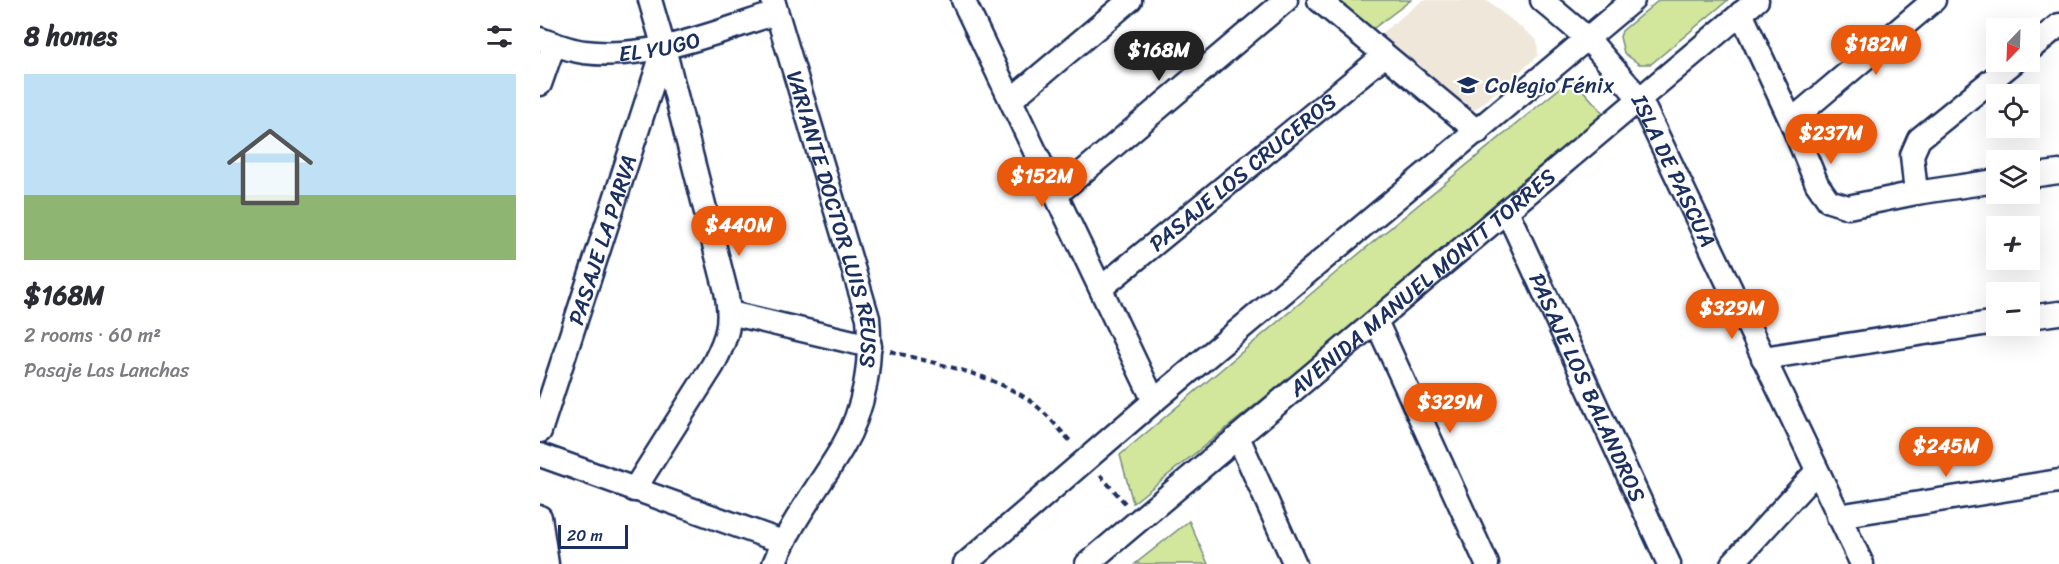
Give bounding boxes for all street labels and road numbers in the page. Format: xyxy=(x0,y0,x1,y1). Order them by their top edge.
street label: EL YUGO xyxy=(617,20,705,73)
street label: VARIANTE DOCTOR LUIS REUSS xyxy=(775,66,888,369)
street label: PASAJE LOS CRUCEROS xyxy=(1140,83,1346,262)
street label: ISLA DE PASCUA xyxy=(1620,87,1727,254)
street label: PASAJE LA PARVA xyxy=(557,150,648,330)
street label: AVENIDA MANUEL MONTT TORRES xyxy=(1279,158,1565,407)
street label: PASAJE LOS BALANDROS xyxy=(1518,266,1657,509)

